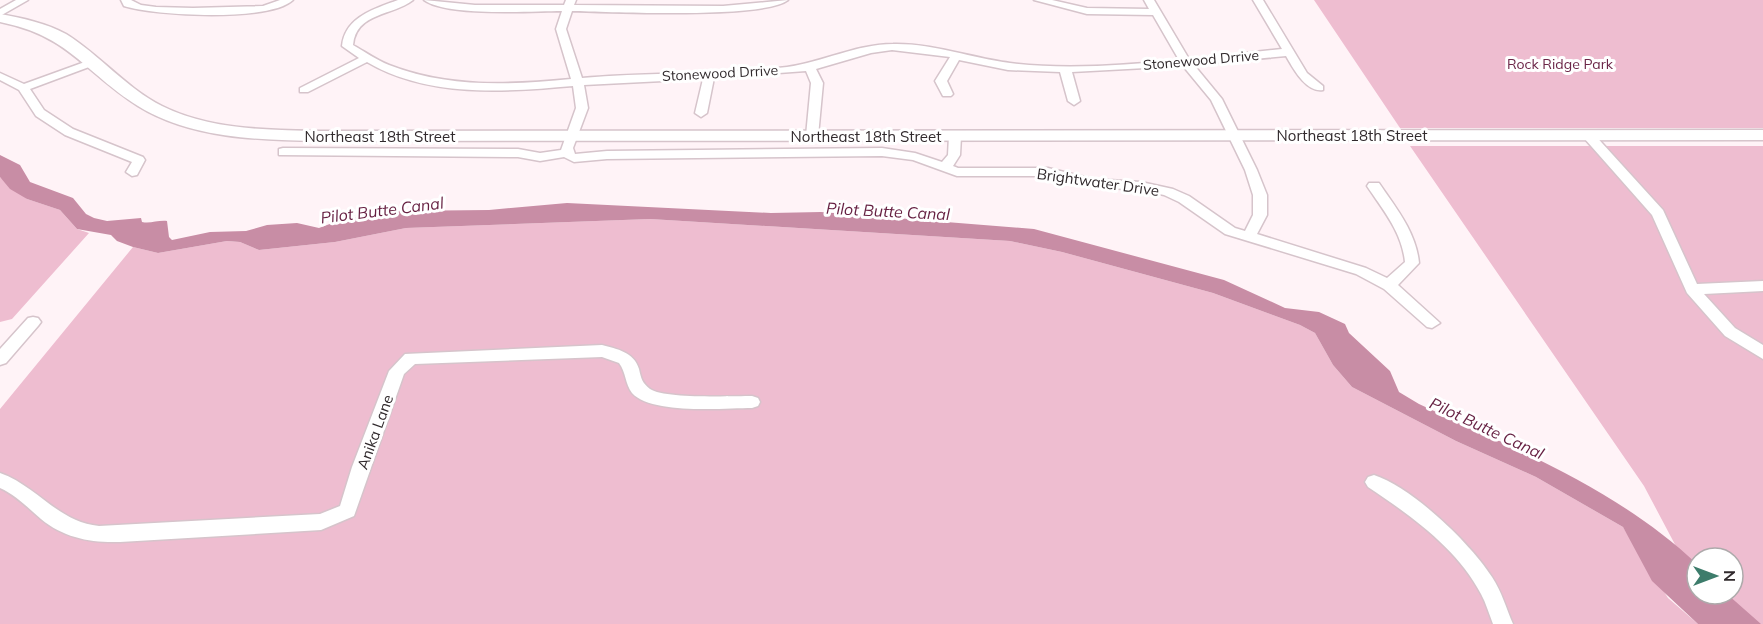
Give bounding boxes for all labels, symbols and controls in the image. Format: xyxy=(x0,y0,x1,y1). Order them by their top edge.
street label: Stonewood Drrive xyxy=(1142,46,1260,74)
park label: Rock Ridge Park xyxy=(1507,55,1614,73)
street label: Stonewood Drrive xyxy=(661,61,779,85)
street label: Northeast 18th Street xyxy=(1277,126,1427,145)
street label: Northeast 18th Street xyxy=(305,127,455,146)
street label: Northeast 18th Street xyxy=(791,127,941,146)
street label: Brightwater Drive xyxy=(1036,164,1160,200)
water label: Pilot Butte Canal xyxy=(319,193,445,227)
water label: Pilot Butte Canal xyxy=(826,198,951,224)
street label: Anika Lane xyxy=(353,392,397,472)
water label: Pilot Butte Canal xyxy=(1427,393,1548,463)
north arrow xyxy=(1685,546,1745,606)
text: N xyxy=(1720,570,1740,582)

